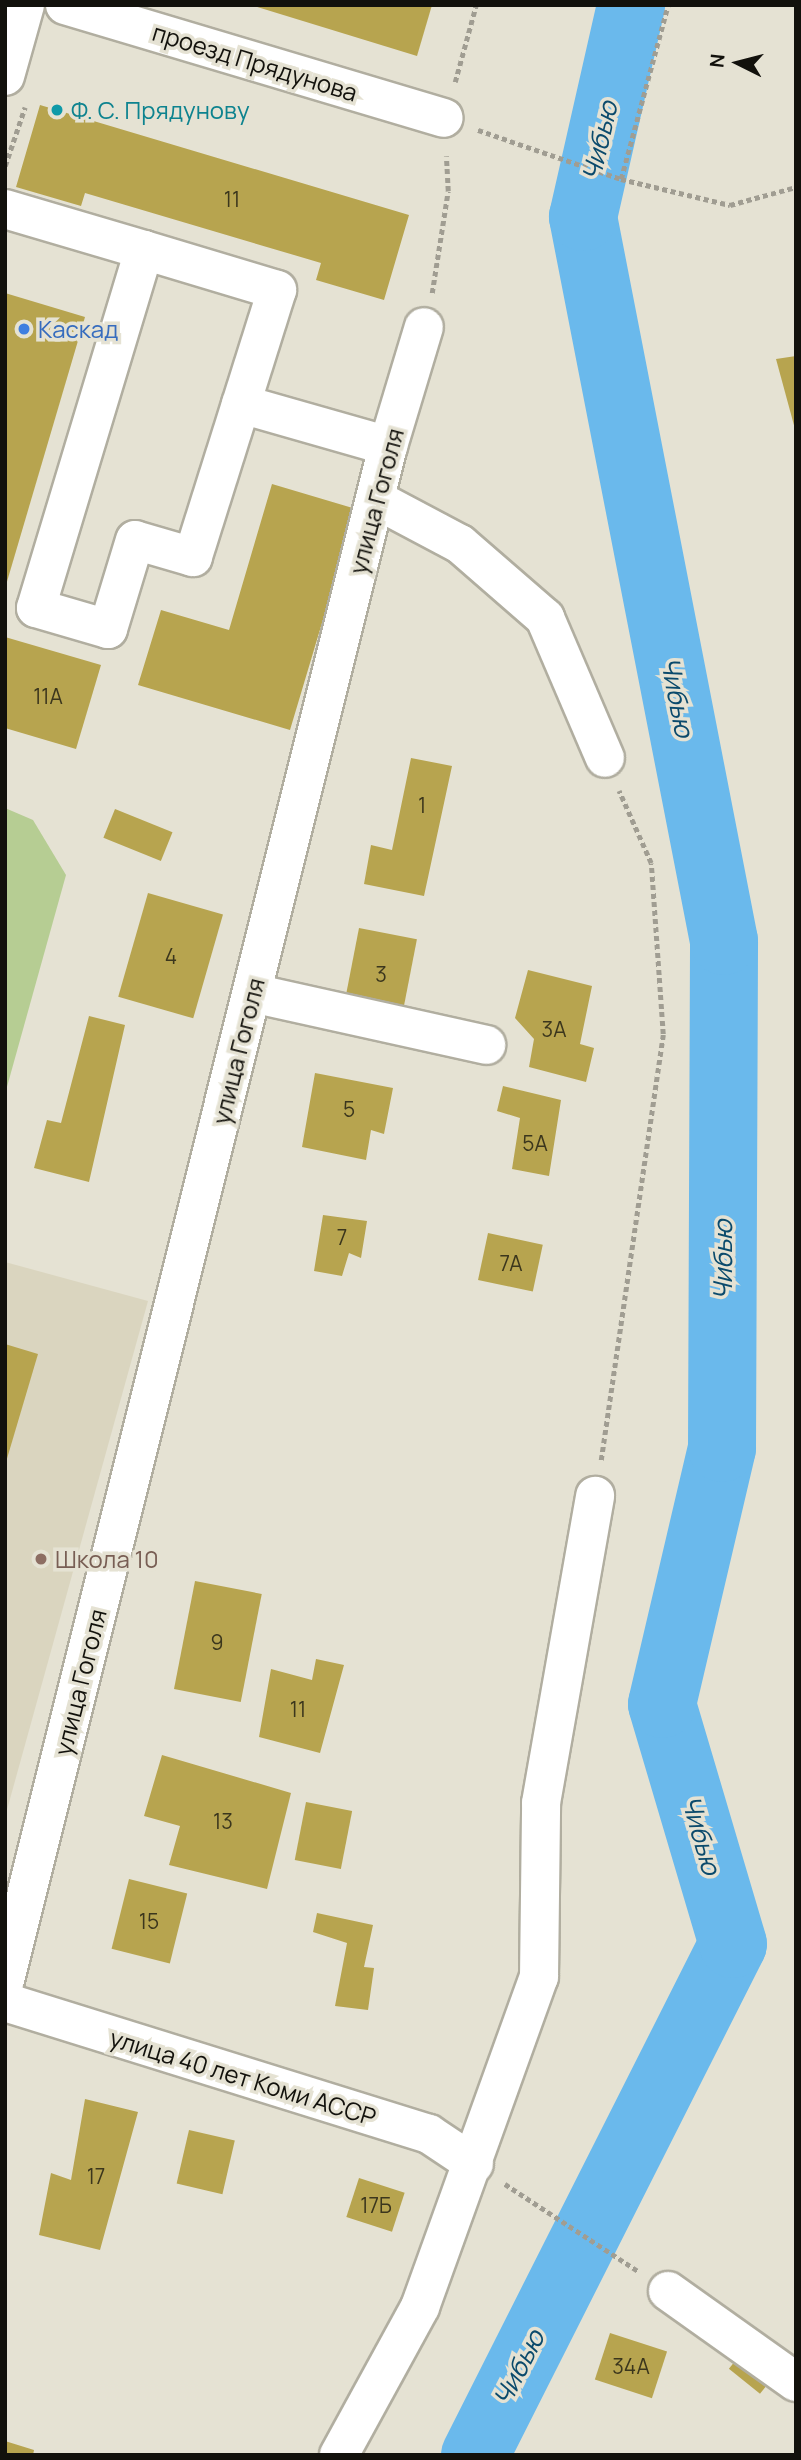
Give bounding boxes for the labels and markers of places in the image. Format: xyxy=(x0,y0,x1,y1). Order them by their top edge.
place label: Ф. С. Прядунову xyxy=(71,96,250,124)
marker: Ф. С. Прядунову xyxy=(49,102,65,118)
place label: Каскад xyxy=(38,315,118,343)
marker: Каскад xyxy=(16,321,32,337)
place label: Школа 10 xyxy=(55,1545,159,1573)
marker: Школа 10 xyxy=(33,1551,49,1567)

